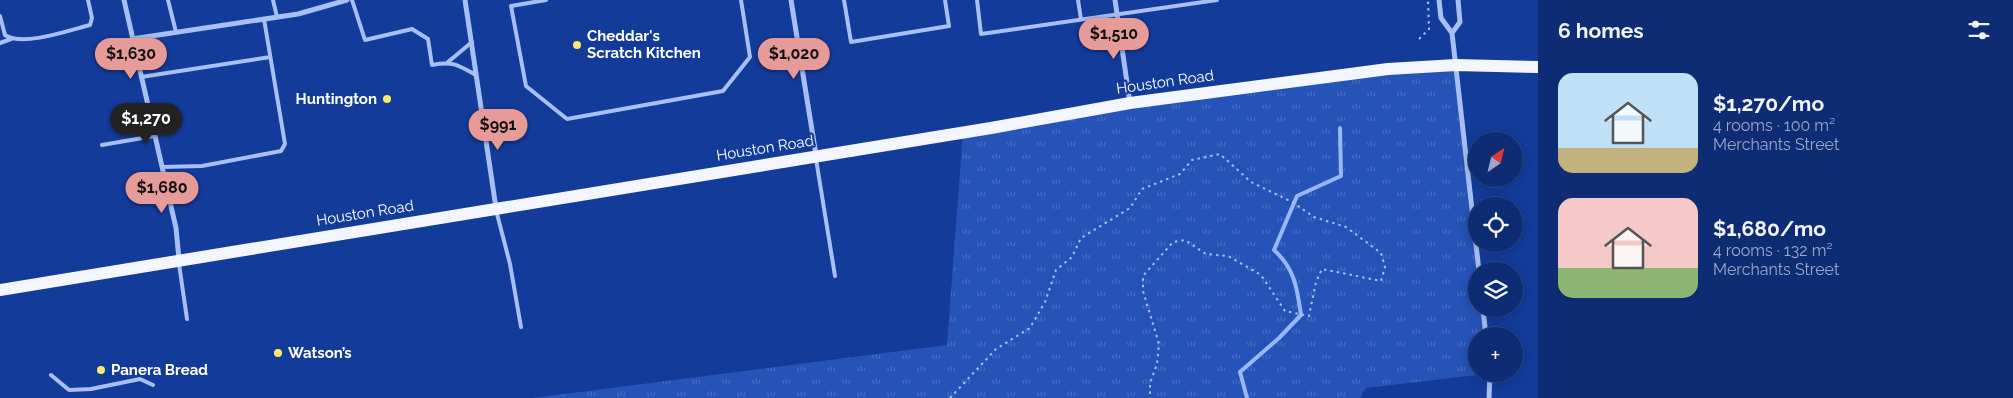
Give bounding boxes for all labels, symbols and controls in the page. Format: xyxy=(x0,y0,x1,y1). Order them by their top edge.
icon: filters xyxy=(1965,16,1993,44)
pin: $1,510 xyxy=(1073,18,1155,60)
text: 6 homes xyxy=(1558,18,1644,43)
text: $1,510 xyxy=(1090,24,1138,43)
place label: Cheddar's Scratch Kitchen xyxy=(587,27,701,62)
pin: $1,630 xyxy=(90,38,172,80)
pin: $1,020 xyxy=(753,38,835,80)
marker: Cheddar's Scratch Kitchen xyxy=(571,39,583,51)
text: $1,630 xyxy=(106,44,156,63)
text: $1,020 xyxy=(769,44,819,63)
street label: Houston Road xyxy=(1115,66,1215,98)
place label: Huntington xyxy=(296,90,377,108)
text: $1,270/mo xyxy=(1713,91,1824,116)
marker: Huntington xyxy=(381,93,393,105)
icon: home xyxy=(1598,93,1658,153)
pin: $1,270 xyxy=(105,102,187,145)
pin: $991 xyxy=(468,108,528,151)
text: $1,270 xyxy=(121,109,171,128)
text: $991 xyxy=(480,115,516,134)
text: 4 rooms · 100 m² xyxy=(1713,116,1835,135)
street label: Houston Road xyxy=(715,131,815,165)
north arrow xyxy=(1468,132,1522,188)
map controls xyxy=(1468,132,1523,382)
text: Merchants Street xyxy=(1713,135,1839,154)
pin: $1,680 xyxy=(121,172,203,214)
text: $1,680 xyxy=(137,178,187,197)
street label: Houston Road xyxy=(315,196,415,230)
button: locate xyxy=(1468,197,1523,252)
text: $1,680/mo xyxy=(1713,216,1826,241)
icon: home xyxy=(1598,218,1658,278)
text: 4 rooms · 132 m² xyxy=(1713,241,1833,260)
text: Merchants Street xyxy=(1713,260,1839,279)
button: layers xyxy=(1468,262,1523,317)
button: + xyxy=(1468,327,1523,382)
place label: Watson’s xyxy=(288,344,352,362)
marker: Watson’s xyxy=(272,347,284,359)
place label: Panera Bread xyxy=(111,361,208,379)
marker: Panera Bread xyxy=(95,364,107,376)

